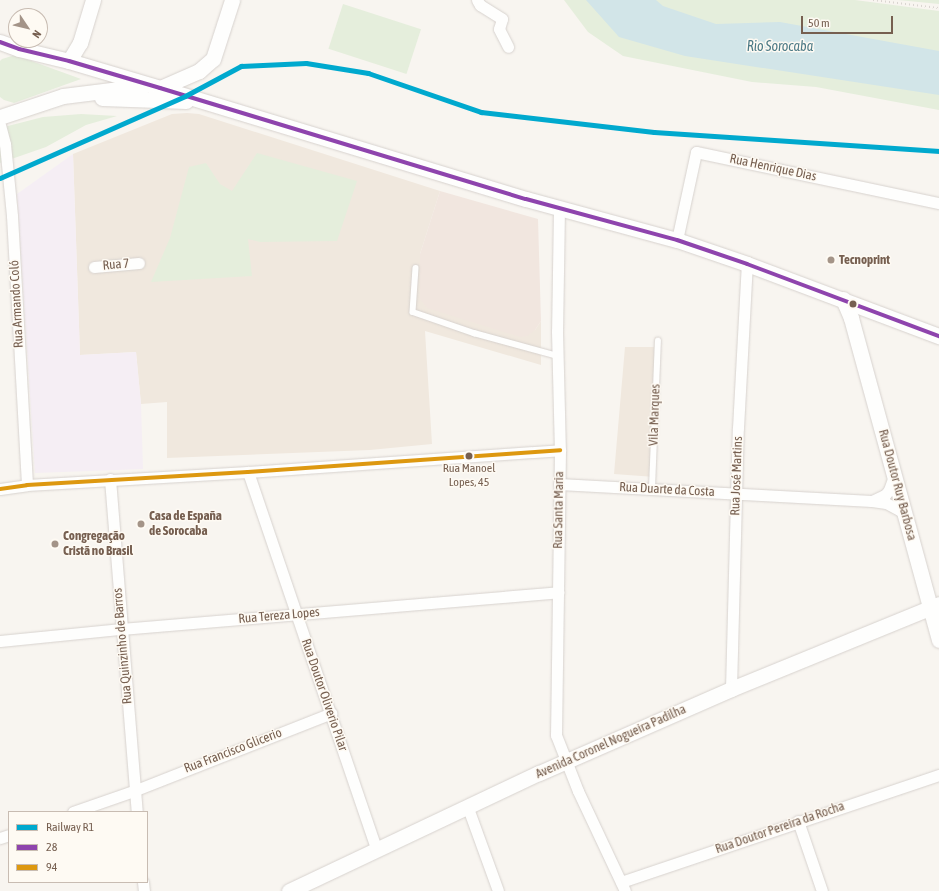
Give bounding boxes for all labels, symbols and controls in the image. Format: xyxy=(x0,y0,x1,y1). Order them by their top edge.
north arrow xyxy=(8,8,48,48)
scale bar xyxy=(803,8,895,34)
text: 50 m xyxy=(808,16,830,30)
text: N xyxy=(30,28,44,40)
water label: Rio Sorocaba xyxy=(747,38,813,54)
street label: Rua Henrique Dias xyxy=(728,151,818,185)
place label: Tecnoprint xyxy=(839,252,890,268)
marker: Tecnoprint xyxy=(826,255,836,265)
street label: Rua 7 xyxy=(102,256,130,274)
street label: Rua Armando Coló xyxy=(7,260,27,348)
unlabelled marker xyxy=(848,299,858,309)
street label: Vila Marques xyxy=(646,384,664,446)
street label: Rua Doutor Ruy Barbosa xyxy=(875,428,919,542)
street label: Rua José Martins xyxy=(728,436,746,516)
marker: Rua Manoel Lopes, 45 xyxy=(464,451,474,461)
place label: Rua Manoel Lopes, 45 xyxy=(443,462,495,490)
street label: Rua Santa Maria xyxy=(551,471,567,549)
street label: Rua Duarte da Costa xyxy=(619,480,715,500)
place label: Casa de España de Sorocaba xyxy=(149,509,222,540)
marker: Casa de España de Sorocaba xyxy=(136,519,146,529)
place label: Congregação Cristã no Brasil xyxy=(63,529,133,560)
marker: Congregação Cristã no Brasil xyxy=(50,539,60,549)
street label: Rua Quinzinho de Barros xyxy=(110,587,136,705)
street label: Rua Tereza Lopes xyxy=(238,605,320,627)
street label: Rua Doutor Oliverio Pilar xyxy=(297,637,351,753)
street label: Avenida Coronel Nogueira Padilha xyxy=(533,702,689,782)
street label: Rua Francisco Glicerio xyxy=(182,725,284,777)
street label: Rua Doutor Pereira da Rocha xyxy=(713,799,847,857)
legend xyxy=(8,811,148,883)
text: Railway R1 xyxy=(46,820,94,834)
text: 28 xyxy=(46,840,57,854)
text: 94 xyxy=(46,860,57,874)

